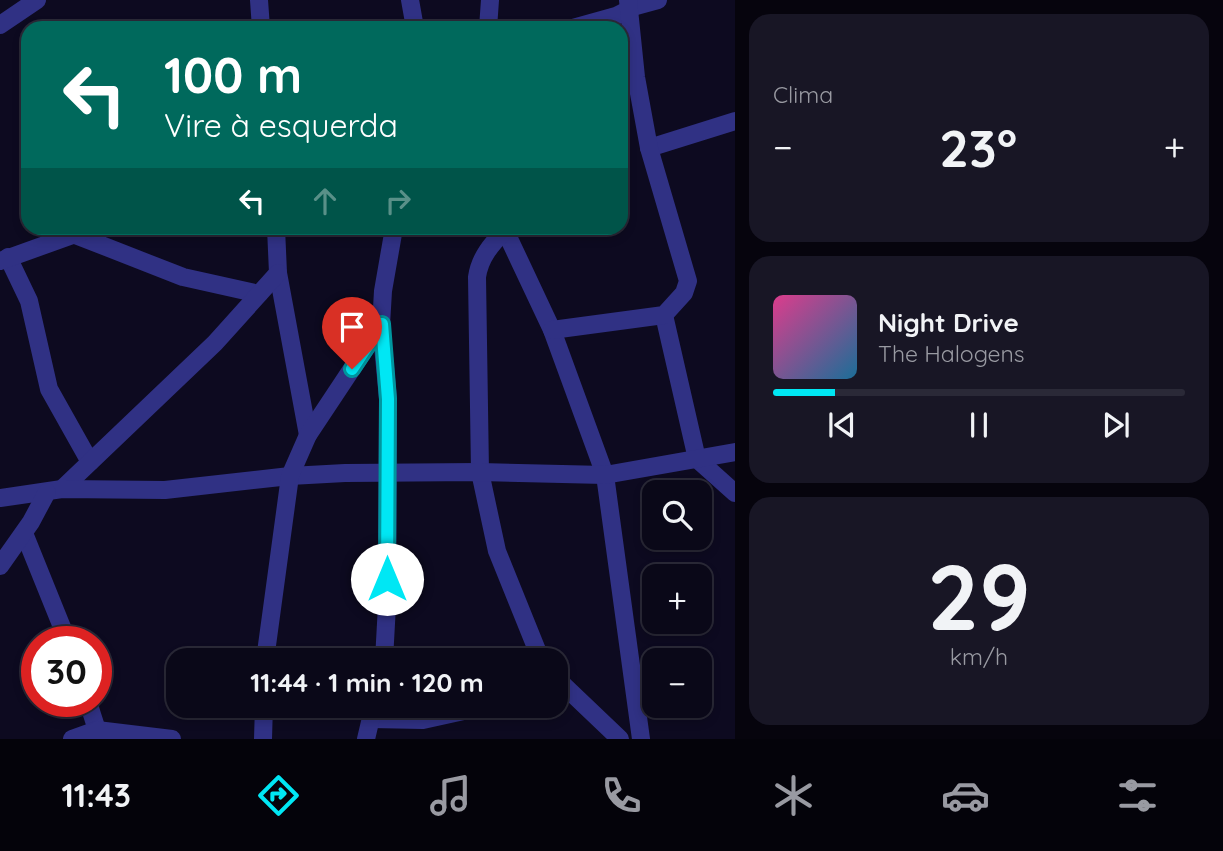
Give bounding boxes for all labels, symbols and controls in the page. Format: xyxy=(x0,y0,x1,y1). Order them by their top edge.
text: 100 m xyxy=(164,44,302,105)
icon: left xyxy=(49,49,140,140)
text: Clima xyxy=(773,80,833,109)
text: Vire à esquerda xyxy=(164,105,398,145)
text: 23° xyxy=(939,115,1017,180)
text: − xyxy=(773,123,793,171)
text: + xyxy=(1164,123,1185,171)
icon: left xyxy=(233,182,271,220)
icon: ahead xyxy=(306,182,344,220)
icon: right xyxy=(379,182,417,220)
pin xyxy=(322,297,382,369)
text: Night Drive xyxy=(878,306,1019,339)
icon: arrive xyxy=(333,308,371,346)
text: The Halogens xyxy=(878,339,1025,368)
icon: previous xyxy=(823,406,861,444)
icon: pause xyxy=(960,406,998,444)
icon: next xyxy=(1097,406,1135,444)
map controls xyxy=(642,480,712,718)
button: search xyxy=(642,480,712,550)
text: 29 xyxy=(927,539,1031,653)
position arrow xyxy=(350,542,424,616)
button: + xyxy=(642,564,712,634)
speed limit sign: 30 xyxy=(21,626,112,717)
text: km/h xyxy=(950,642,1008,671)
button: − xyxy=(642,648,712,718)
text: 11:44 · 1 min · 120 m xyxy=(250,666,484,699)
icon: directions xyxy=(254,771,303,820)
icon: music xyxy=(426,771,475,820)
icon: phone xyxy=(597,771,646,820)
icon: climate xyxy=(769,771,818,820)
icon: car xyxy=(941,771,990,820)
icon: filters xyxy=(1113,771,1162,820)
text: 11:43 xyxy=(61,775,131,815)

